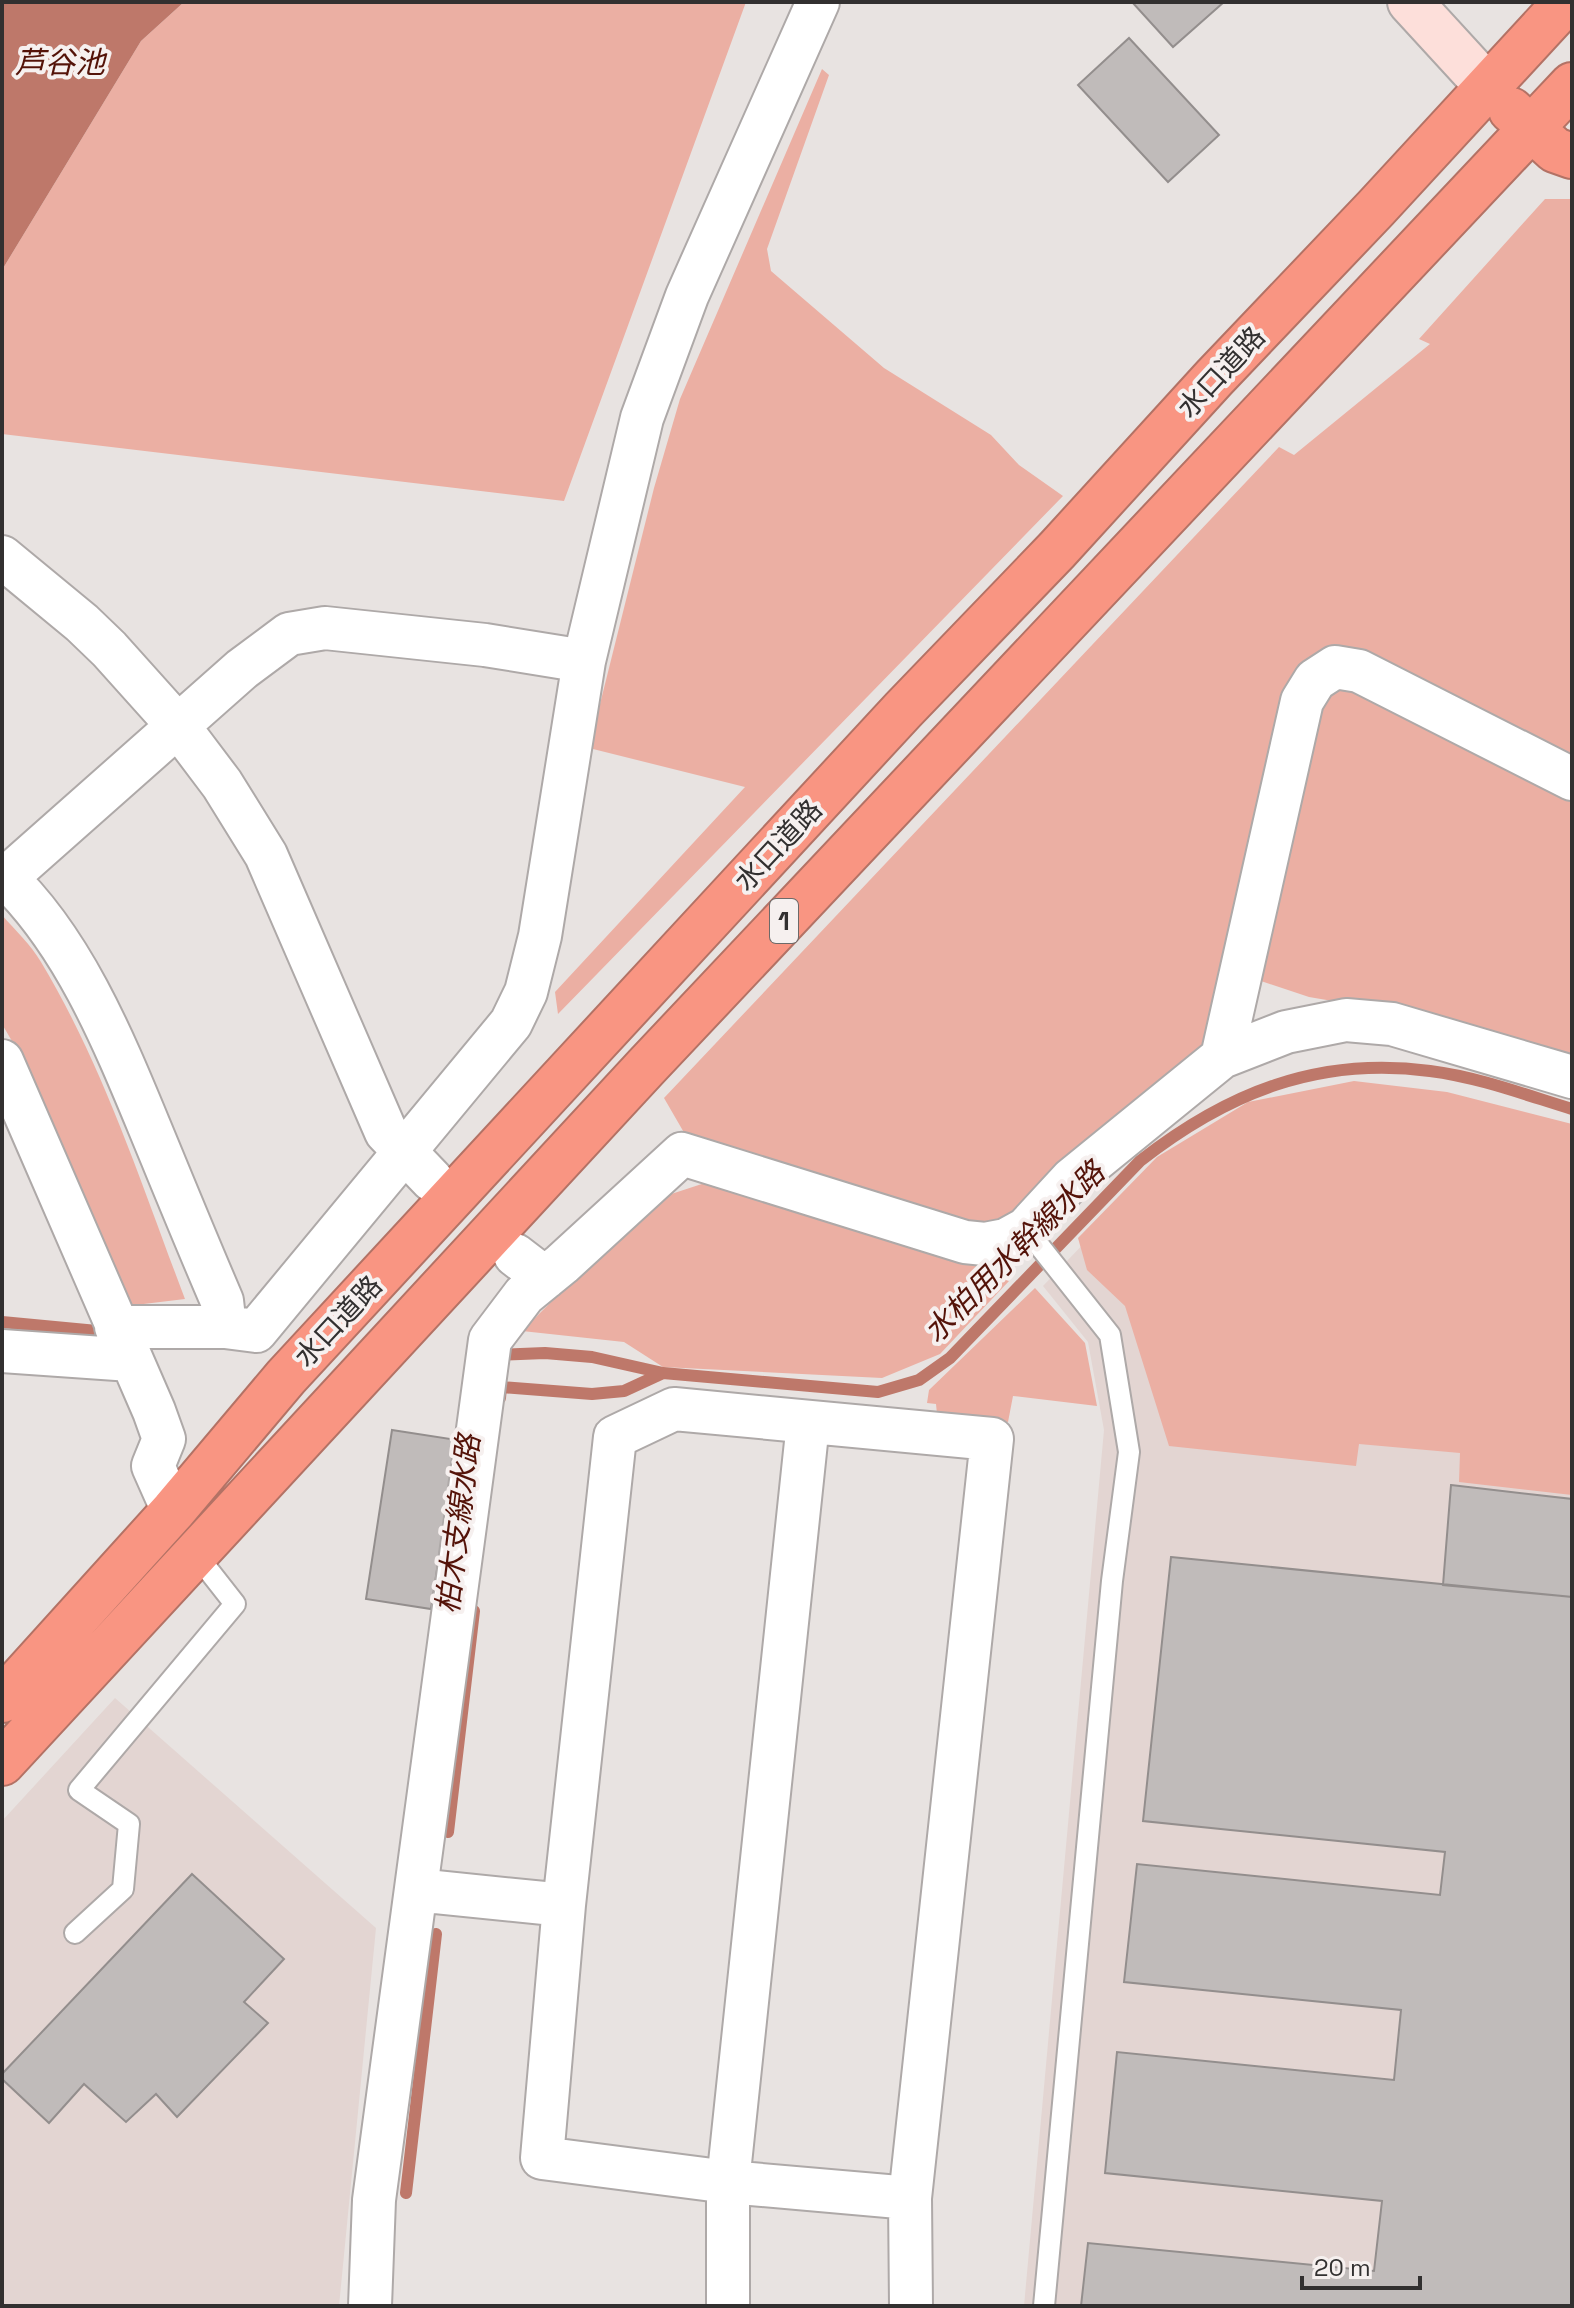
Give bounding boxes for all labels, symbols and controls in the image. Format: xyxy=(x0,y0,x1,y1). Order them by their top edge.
water label: 芦谷池 xyxy=(15,43,108,82)
street label: 水口道路 xyxy=(1170,319,1272,425)
street label: 水口道路 xyxy=(727,792,829,898)
road number: 1 xyxy=(770,899,798,943)
water label: 水柏用水幹線水路 xyxy=(915,1151,1115,1351)
street label: 水口道路 xyxy=(287,1268,389,1374)
water label: 柏木支線水路 xyxy=(428,1429,489,1616)
scale bar xyxy=(1302,2240,1420,2290)
text: 20 m xyxy=(1314,2252,1371,2283)

